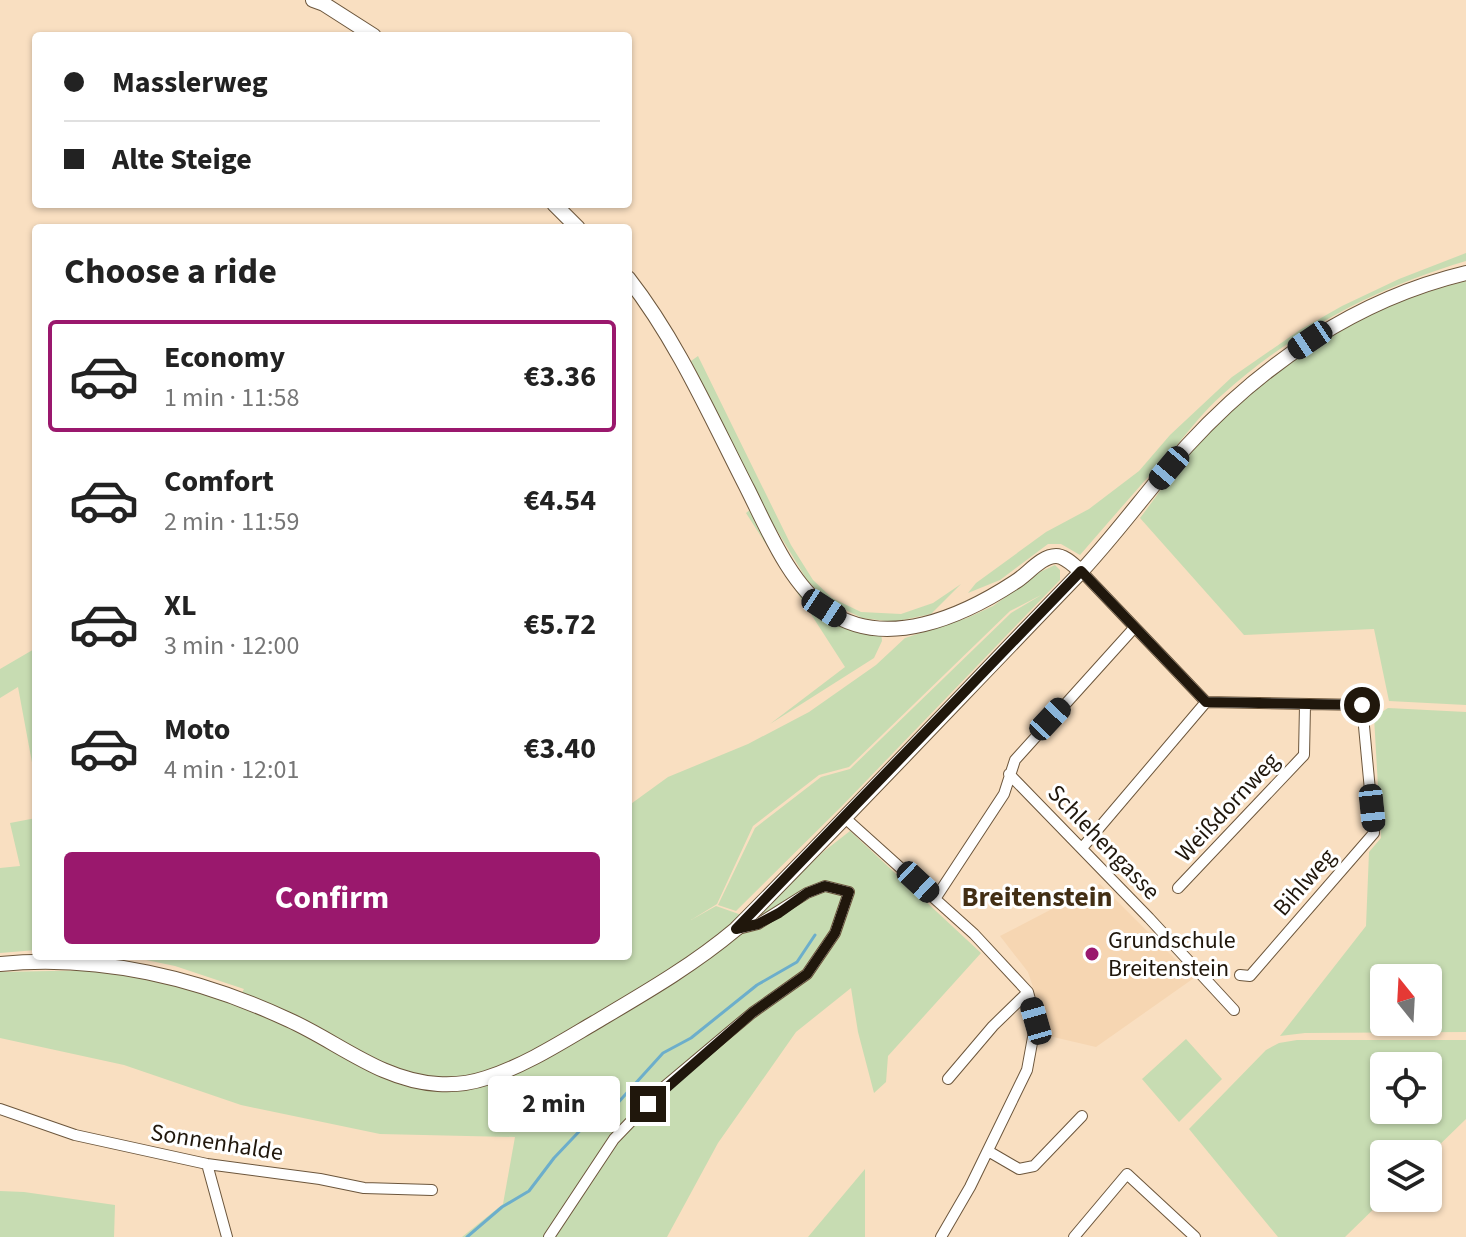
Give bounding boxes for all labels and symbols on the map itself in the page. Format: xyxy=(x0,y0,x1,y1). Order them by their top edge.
car xyxy=(1283,317,1337,363)
car xyxy=(1144,442,1194,494)
car xyxy=(797,585,851,631)
route start xyxy=(1344,687,1380,723)
car xyxy=(1025,693,1075,745)
street label: Weißdornweg xyxy=(1167,744,1288,870)
street label: Schlehengasse xyxy=(1039,777,1168,908)
car xyxy=(1358,783,1386,833)
street label: Bihlweg xyxy=(1265,841,1344,924)
car xyxy=(892,857,944,907)
district label: Breitenstein xyxy=(961,877,1113,917)
place label: Grundschule Breitenstein xyxy=(1108,923,1236,986)
marker: Grundschule Breitenstein xyxy=(1083,945,1101,963)
north arrow xyxy=(1370,964,1442,1036)
car xyxy=(1018,995,1054,1047)
callout: 2 min xyxy=(488,1076,620,1132)
route end xyxy=(630,1086,666,1122)
street label: Sonnenhalde xyxy=(148,1115,286,1170)

